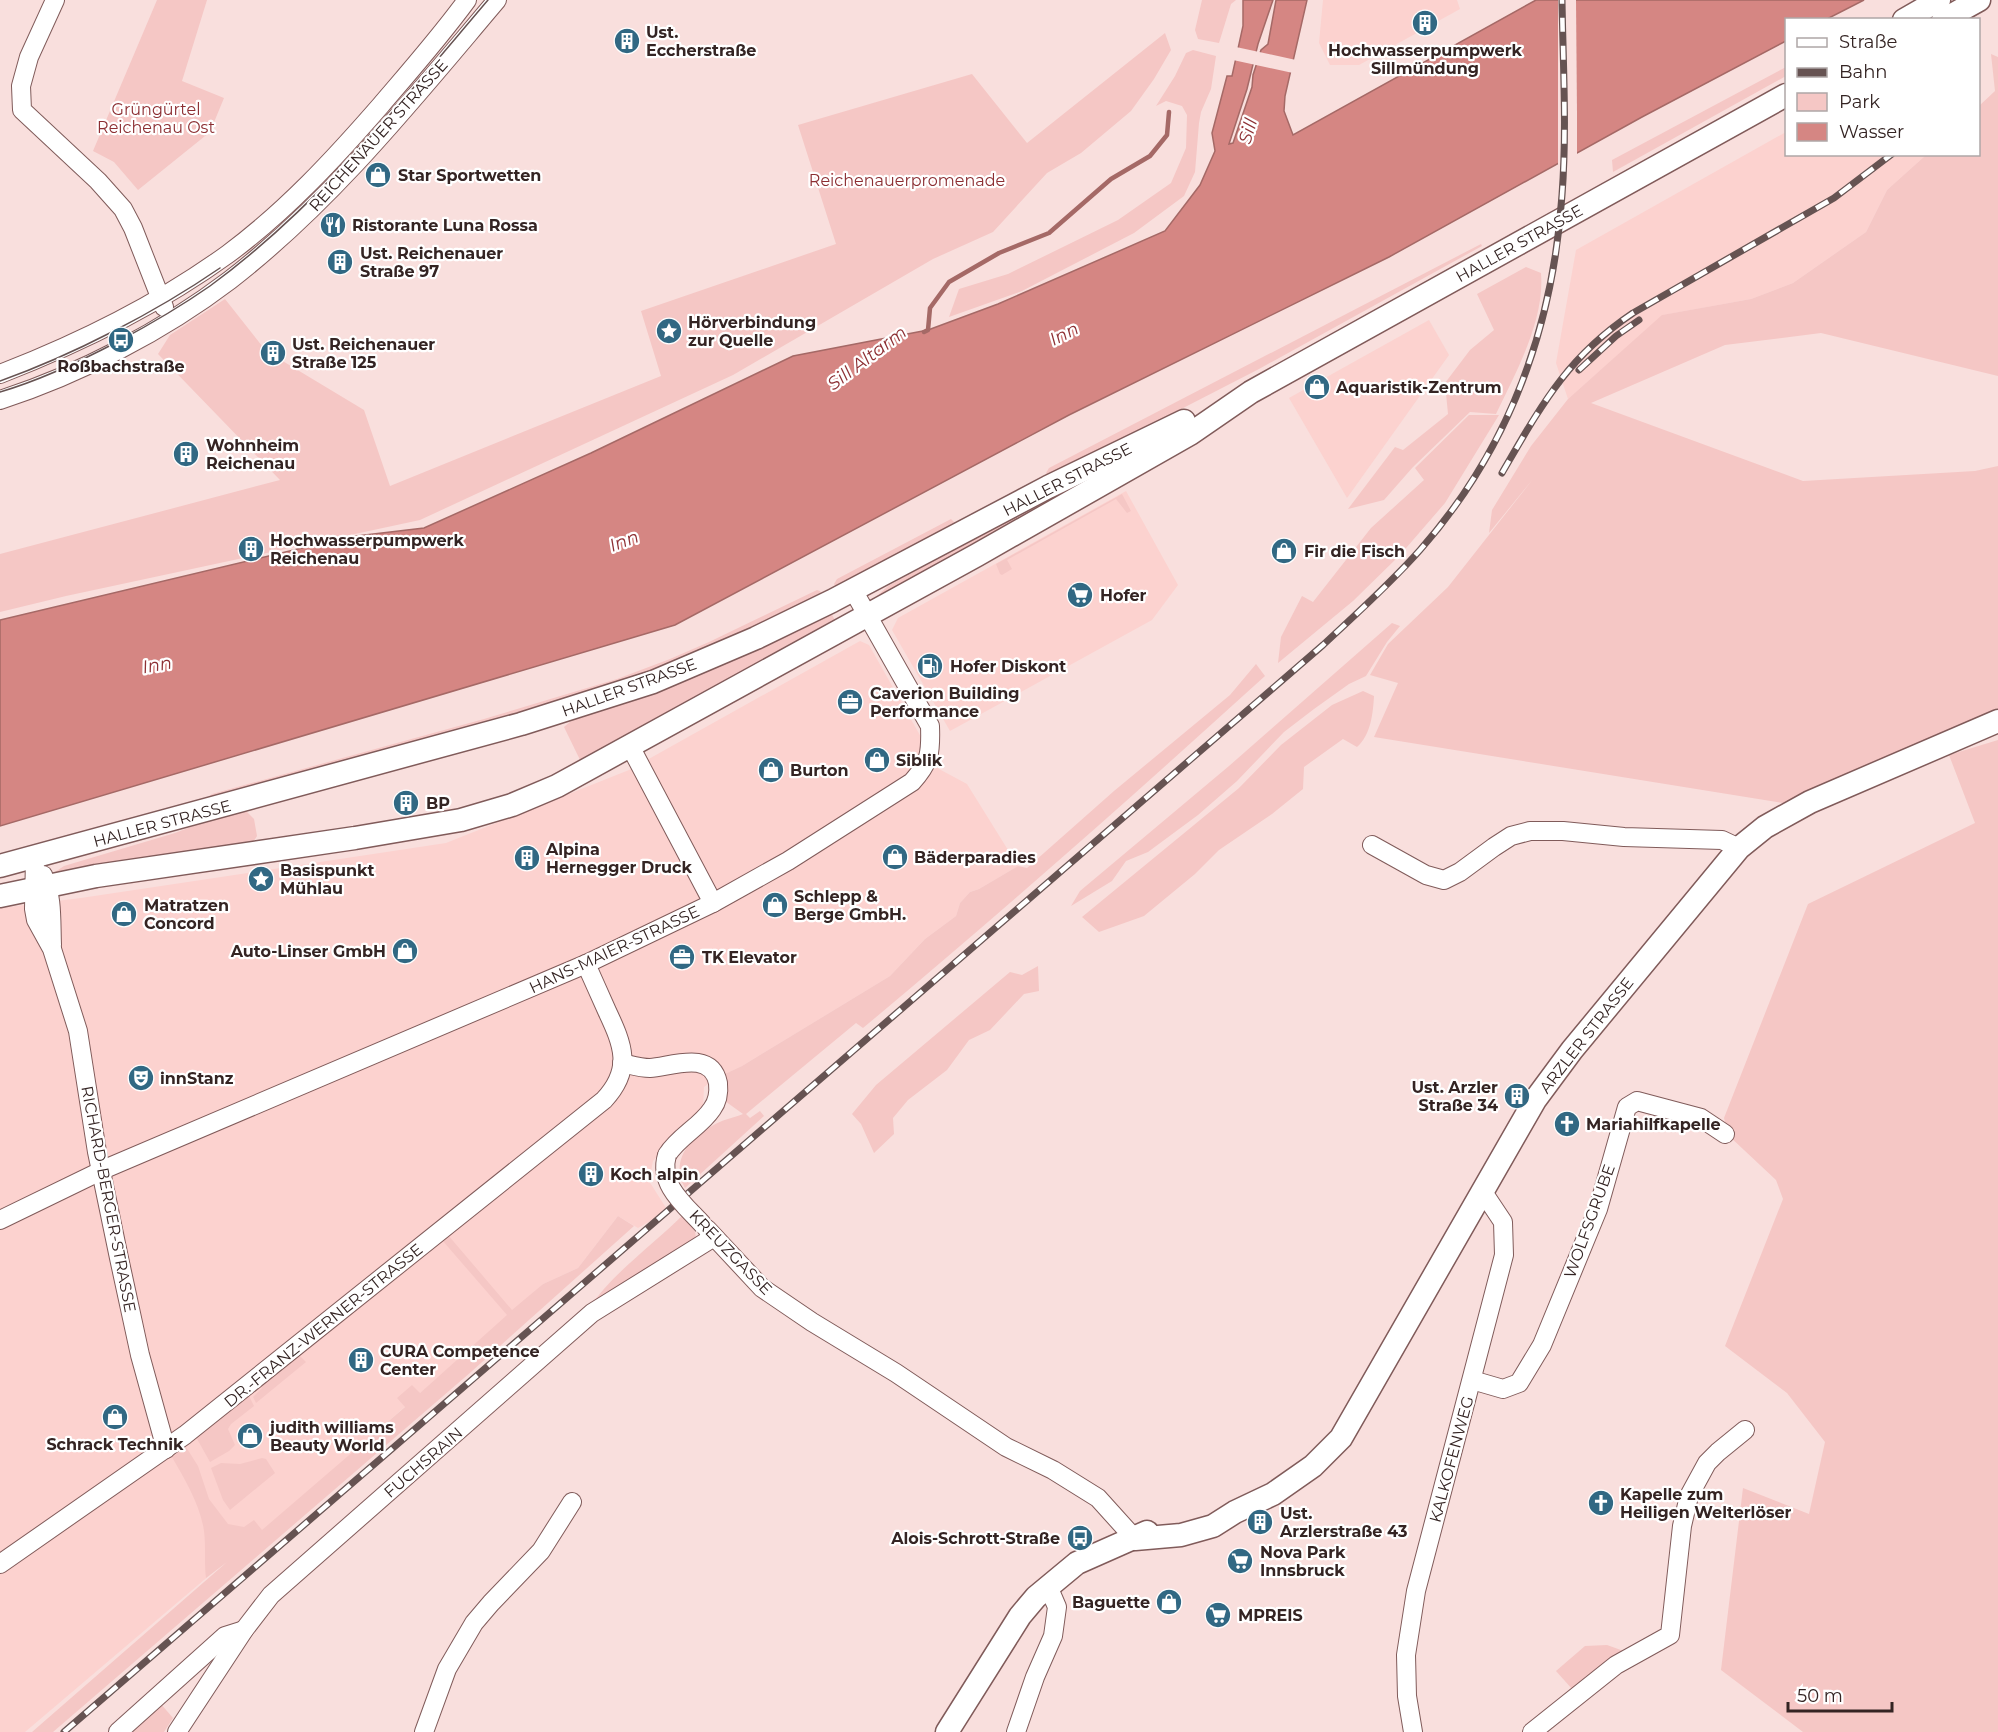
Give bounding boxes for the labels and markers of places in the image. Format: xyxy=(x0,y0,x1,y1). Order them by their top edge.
building icon: Hochwasserpumpwerk Sillmündung xyxy=(1410,8,1440,38)
place label: Ust. Eccherstraße xyxy=(646,23,756,60)
building icon: Ust. Eccherstraße xyxy=(612,26,642,56)
place label: Hochwasserpumpwerk Sillmündung xyxy=(1328,41,1522,78)
shop icon: Star Sportwetten xyxy=(363,160,393,190)
place label: Star Sportwetten xyxy=(398,166,541,185)
restaurant icon: Ristorante Luna Rossa xyxy=(318,210,348,240)
place label: Ristorante Luna Rossa xyxy=(352,216,538,235)
place label: Ust. Reichenauer Straße 97 xyxy=(360,244,503,281)
building icon: Ust. Reichenauer Straße 97 xyxy=(325,247,355,277)
place label: Hörverbindung zur Quelle xyxy=(688,313,816,350)
place icon: Hörverbindung zur Quelle xyxy=(654,316,684,346)
bus stop icon: Roßbachstraße xyxy=(106,325,136,355)
place label: Ust. Reichenauer Straße 125 xyxy=(292,335,435,372)
building icon: Ust. Reichenauer Straße 125 xyxy=(258,338,288,368)
place label: Roßbachstraße xyxy=(57,357,185,376)
shop icon: Aquaristik-Zentrum xyxy=(1302,372,1332,402)
place label: Aquaristik-Zentrum xyxy=(1335,378,1502,397)
place label: Wohnheim Reichenau xyxy=(206,436,299,473)
building icon: Wohnheim Reichenau xyxy=(171,439,201,469)
place label: Hochwasserpumpwerk Reichenau xyxy=(270,531,464,568)
building icon: Hochwasserpumpwerk Reichenau xyxy=(236,534,266,564)
shop icon: Fir die Fisch xyxy=(1269,536,1299,566)
place label: Fir die Fisch xyxy=(1304,542,1405,561)
supermarket icon: Hofer xyxy=(1065,580,1095,610)
place label: Hofer xyxy=(1100,586,1147,605)
fuel station icon: Hofer Diskont xyxy=(915,651,945,681)
place label: Hofer Diskont xyxy=(950,657,1066,676)
place label: Caverion Building Performance xyxy=(870,684,1019,721)
office icon: Caverion Building Performance xyxy=(835,687,865,717)
shop icon: Siblik xyxy=(862,745,892,775)
place label: Siblik xyxy=(896,751,943,770)
shop icon: Burton xyxy=(756,755,786,785)
place label: Burton xyxy=(790,761,849,780)
building icon: BP xyxy=(391,788,421,818)
place label: BP xyxy=(426,794,450,813)
place label: Alpina Hernegger Druck xyxy=(545,840,693,877)
shop icon: Bäderparadies xyxy=(880,842,910,872)
building icon: Alpina Hernegger Druck xyxy=(512,843,542,873)
place label: Bäderparadies xyxy=(914,848,1036,867)
place label: Basispunkt Mühlau xyxy=(280,861,374,898)
place icon: Basispunkt Mühlau xyxy=(246,864,276,894)
place label: Schlepp & Berge GmbH. xyxy=(794,887,906,924)
shop icon: Schlepp & Berge GmbH. xyxy=(760,890,790,920)
place label: Matratzen Concord xyxy=(144,896,229,933)
shop icon: Matratzen Concord xyxy=(109,899,139,929)
shop icon: Auto-Linser GmbH xyxy=(390,936,420,966)
place label: Auto-Linser GmbH xyxy=(230,942,386,961)
office icon: TK Elevator xyxy=(667,942,697,972)
place label: TK Elevator xyxy=(702,948,797,967)
theatre icon: innStanz xyxy=(126,1063,156,1093)
place label: innStanz xyxy=(160,1069,234,1088)
place label: Ust. Arzler Straße 34 xyxy=(1411,1078,1498,1115)
building icon: Ust. Arzler Straße 34 xyxy=(1502,1081,1532,1111)
church icon: Mariahilfkapelle xyxy=(1552,1109,1582,1139)
place label: Mariahilfkapelle xyxy=(1586,1115,1721,1134)
building icon: Koch alpin xyxy=(576,1159,606,1189)
place label: Koch alpin xyxy=(610,1165,699,1184)
place label: CURA Competence Center xyxy=(380,1342,540,1379)
building icon: CURA Competence Center xyxy=(346,1345,376,1375)
shop icon: Schrack Technik xyxy=(100,1402,130,1432)
place label: judith williams Beauty World xyxy=(268,1418,394,1455)
shop icon: judith williams Beauty World xyxy=(235,1421,265,1451)
place label: Schrack Technik xyxy=(46,1435,184,1454)
place label: Kapelle zum Heiligen Welterlöser xyxy=(1620,1485,1792,1522)
church icon: Kapelle zum Heiligen Welterlöser xyxy=(1586,1488,1616,1518)
place label: Ust. Arzlerstraße 43 xyxy=(1279,1504,1407,1541)
building icon: Ust. Arzlerstraße 43 xyxy=(1245,1507,1275,1537)
bus stop icon: Alois-Schrott-Straße xyxy=(1065,1523,1095,1553)
place label: Alois-Schrott-Straße xyxy=(890,1529,1060,1548)
place label: Nova Park Innsbruck xyxy=(1260,1543,1346,1580)
supermarket icon: Nova Park Innsbruck xyxy=(1225,1546,1255,1576)
shop icon: Baguette xyxy=(1154,1587,1184,1617)
place label: Baguette xyxy=(1072,1593,1150,1612)
supermarket icon: MPREIS xyxy=(1203,1600,1233,1630)
place label: MPREIS xyxy=(1238,1606,1303,1625)

